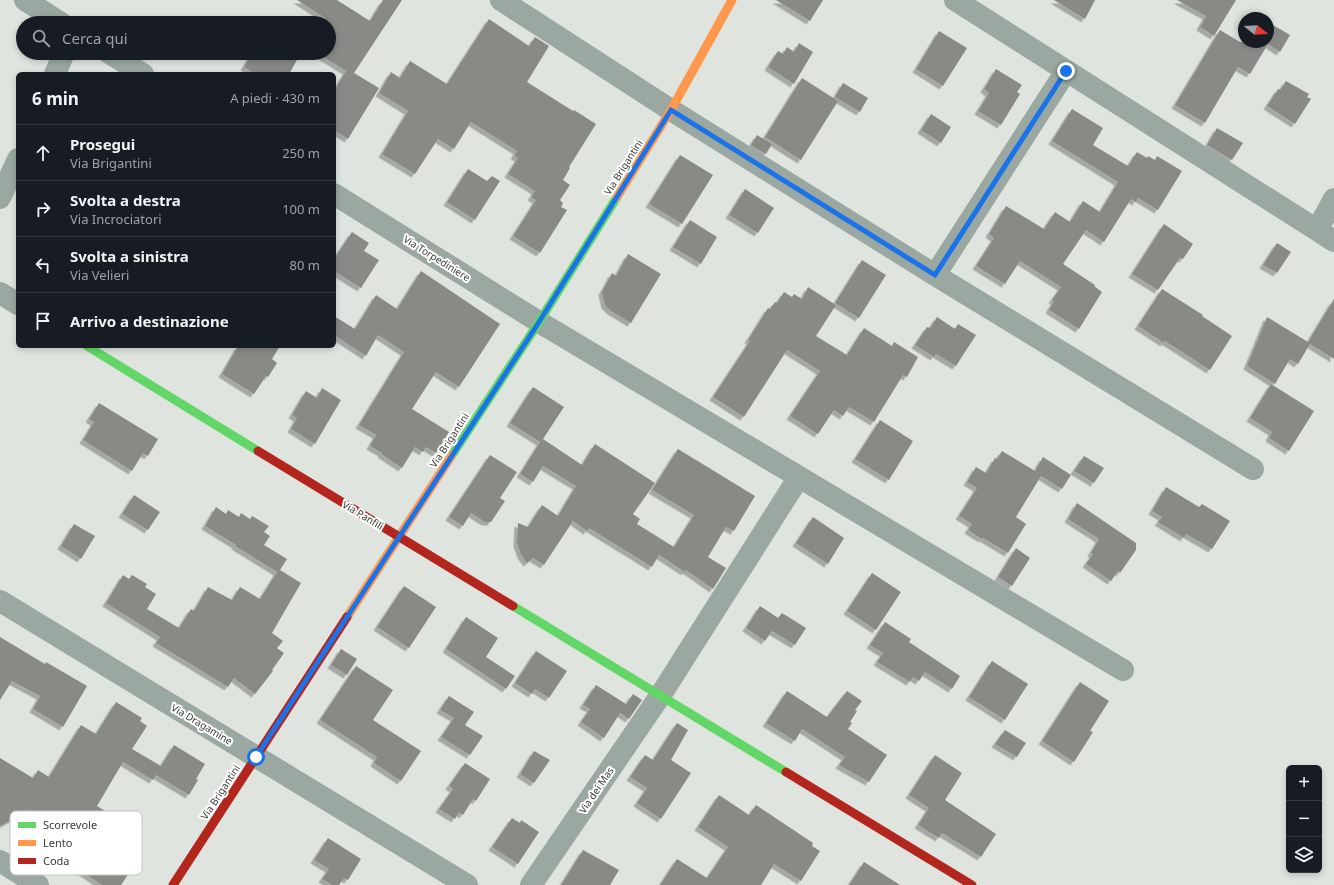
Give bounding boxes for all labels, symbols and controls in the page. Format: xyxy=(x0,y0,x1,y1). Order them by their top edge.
north arrow xyxy=(1238,12,1274,48)
search box xyxy=(16,16,336,60)
icon: search xyxy=(30,27,52,49)
text: Cerca qui xyxy=(62,28,128,48)
route end xyxy=(1057,62,1075,80)
text: 6 min xyxy=(32,87,79,110)
text: A piedi · 430 m xyxy=(230,89,320,107)
text: Prosegui xyxy=(70,134,135,154)
street label: Via Brigantini xyxy=(600,137,646,197)
icon: ahead xyxy=(32,142,54,164)
text: 250 m xyxy=(282,144,320,162)
text: Via Brigantini xyxy=(70,154,152,172)
text: Svolta a destra xyxy=(70,190,181,210)
icon: right xyxy=(32,198,54,220)
text: 100 m xyxy=(282,200,320,218)
text: Via Incrociatori xyxy=(70,210,162,228)
street label: Via Torpediniere xyxy=(401,232,473,284)
text: Svolta a sinistra xyxy=(70,246,189,266)
icon: left xyxy=(32,254,54,276)
text: 80 m xyxy=(290,256,320,274)
text: Via Velieri xyxy=(70,266,129,284)
icon: arrive xyxy=(32,310,54,332)
text: Arrivo a destinazione xyxy=(70,311,229,331)
street label: Via Brigantini xyxy=(426,410,472,470)
street label: Via Panfili xyxy=(340,497,386,533)
street label: Via Dragamine xyxy=(169,700,236,748)
route start xyxy=(247,748,265,766)
street label: Via Brigantini xyxy=(197,762,243,822)
street label: Via dei Mas xyxy=(575,764,617,816)
map controls xyxy=(1286,765,1322,873)
button: + xyxy=(1286,765,1322,801)
button: − xyxy=(1286,801,1322,837)
legend xyxy=(10,811,142,875)
text: Scorrevole xyxy=(43,817,97,832)
text: Lento xyxy=(43,835,73,850)
button: layers xyxy=(1286,837,1322,873)
text: Coda xyxy=(43,853,70,868)

